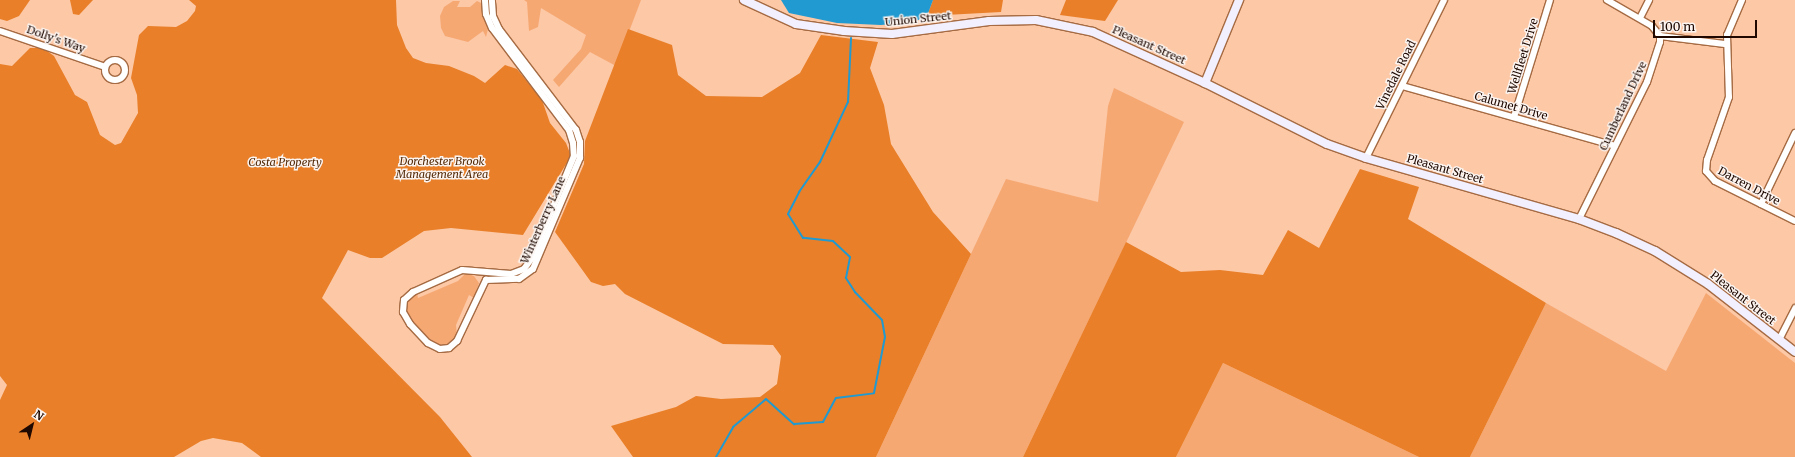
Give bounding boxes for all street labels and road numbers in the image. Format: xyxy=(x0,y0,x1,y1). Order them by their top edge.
street label: Union Street xyxy=(884,9,952,29)
street label: Wellfleet Drive xyxy=(1505,17,1541,95)
street label: Dolly's Way xyxy=(25,23,87,55)
street label: Pleasant Street xyxy=(1110,23,1188,67)
street label: Vinedale Road xyxy=(1374,38,1418,112)
street label: Cumberland Drive xyxy=(1597,60,1649,152)
street label: Calumet Drive xyxy=(1473,89,1549,123)
street label: Pleasant Street xyxy=(1405,152,1485,186)
street label: Darren Drive xyxy=(1716,164,1782,208)
street label: Winterberry Lane xyxy=(518,174,568,266)
street label: Pleasant Street xyxy=(1708,268,1778,328)

